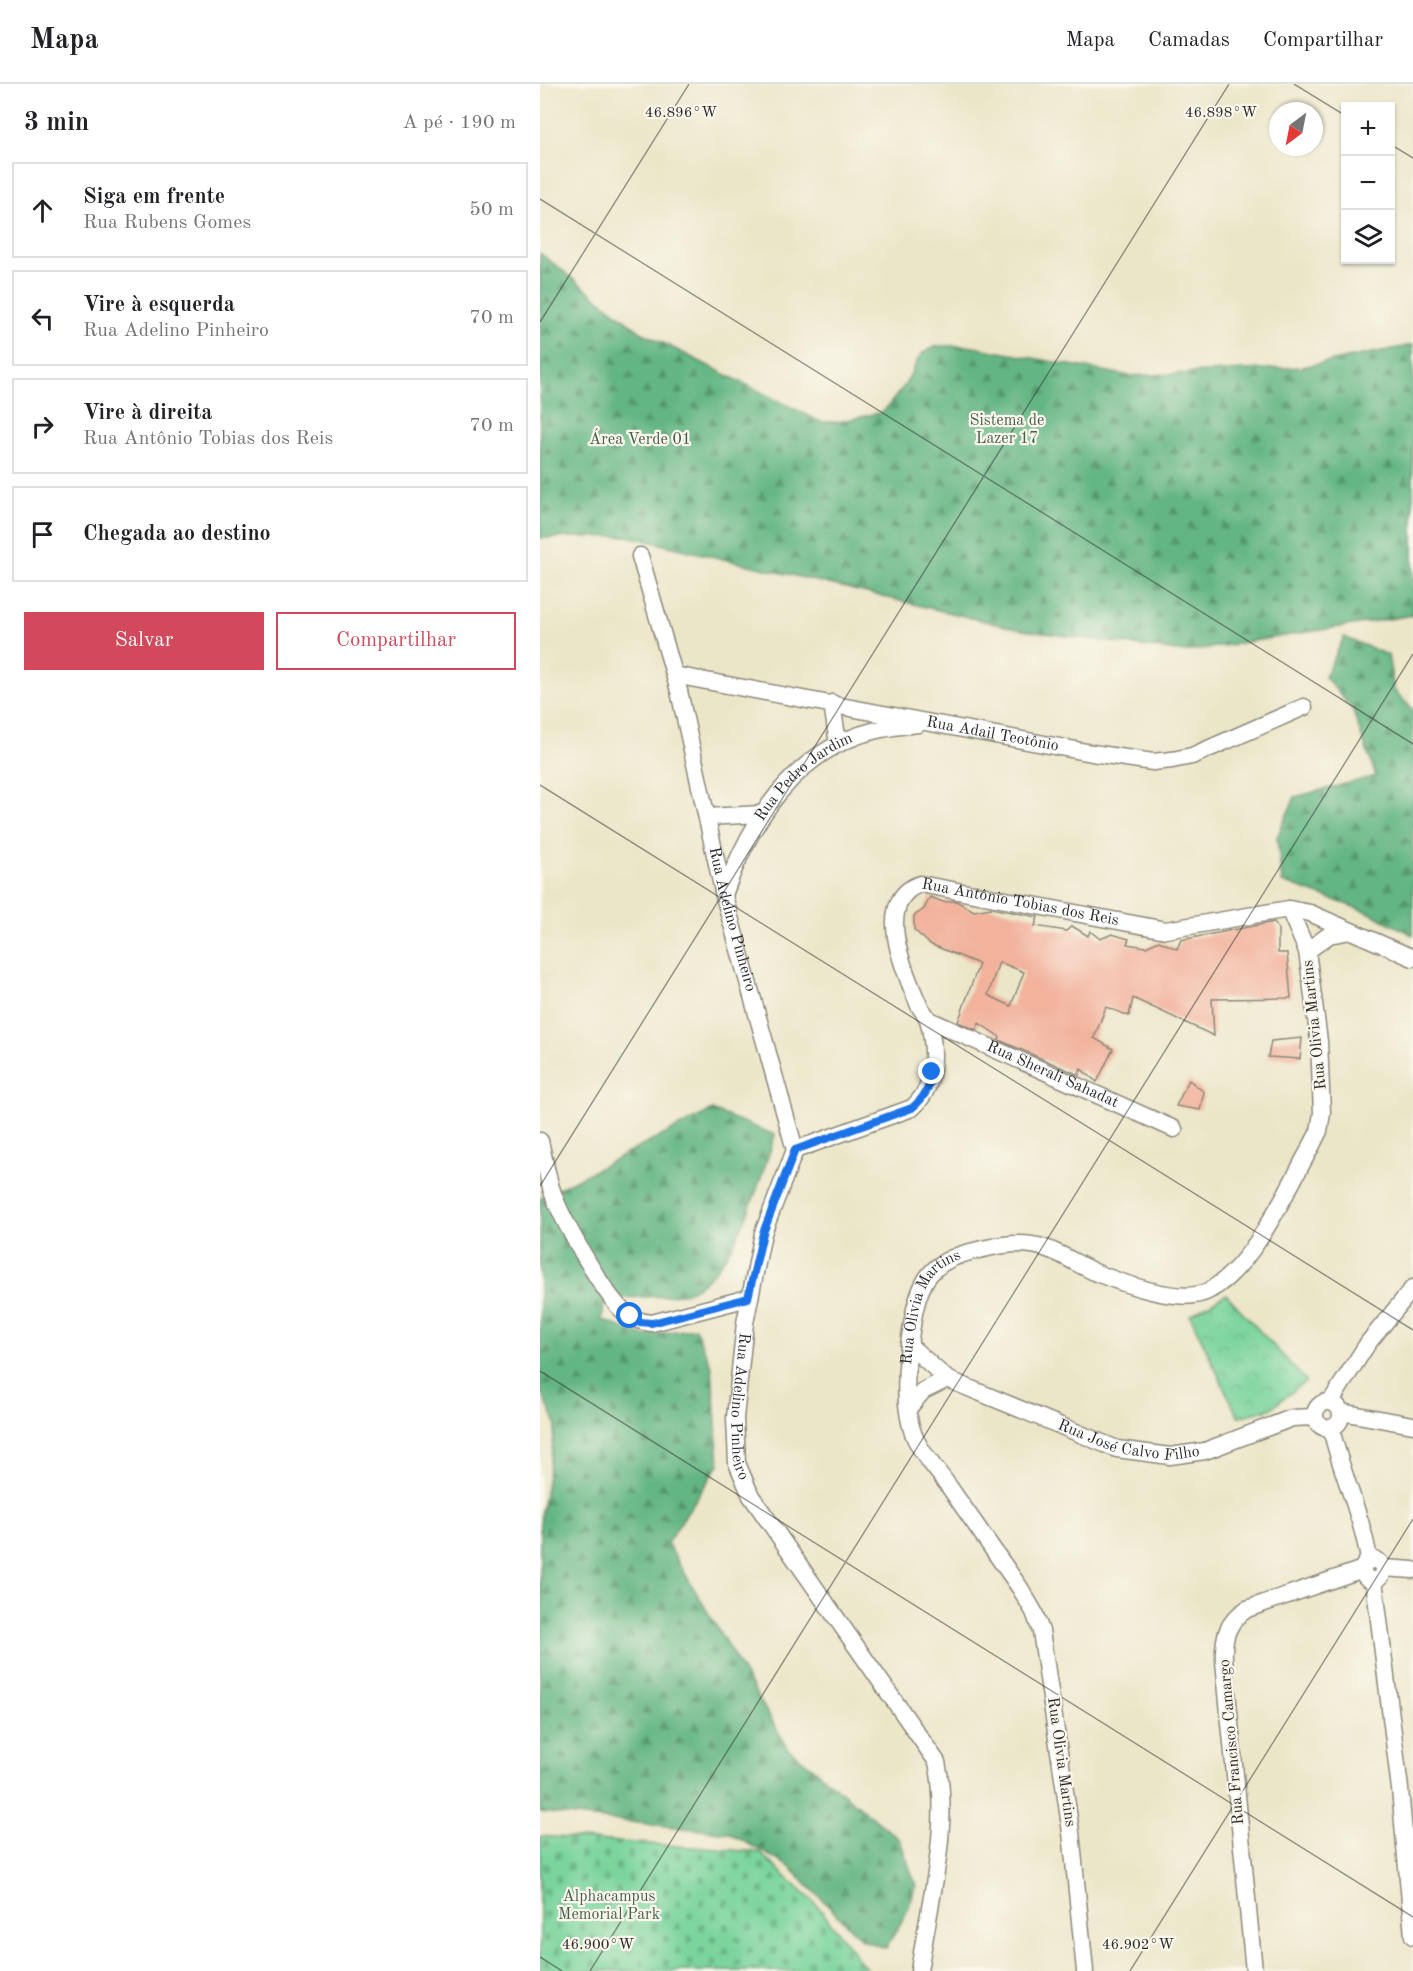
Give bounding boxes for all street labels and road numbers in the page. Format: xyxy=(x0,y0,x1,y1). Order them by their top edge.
street label: Rua Adail Teotônio xyxy=(925,714,1060,755)
street label: Rua Pedro Jardim xyxy=(753,730,855,824)
street label: Rua Adelino Pinheiro xyxy=(706,846,758,994)
street label: Rua Antônio Tobias dos Reis xyxy=(920,876,1120,929)
street label: Rua Olivia Martins xyxy=(1300,959,1330,1091)
street label: Rua Sherali Sahadat xyxy=(984,1039,1121,1111)
street label: Rua Olivia Martins xyxy=(899,1247,963,1365)
street label: Rua Adelino Pinheiro xyxy=(727,1332,752,1483)
street label: Rua José Calvo Filho xyxy=(1055,1417,1201,1465)
street label: Rua Francisco Camargo xyxy=(1217,1658,1247,1826)
street label: Rua Olivia Martins xyxy=(1044,1696,1078,1828)

